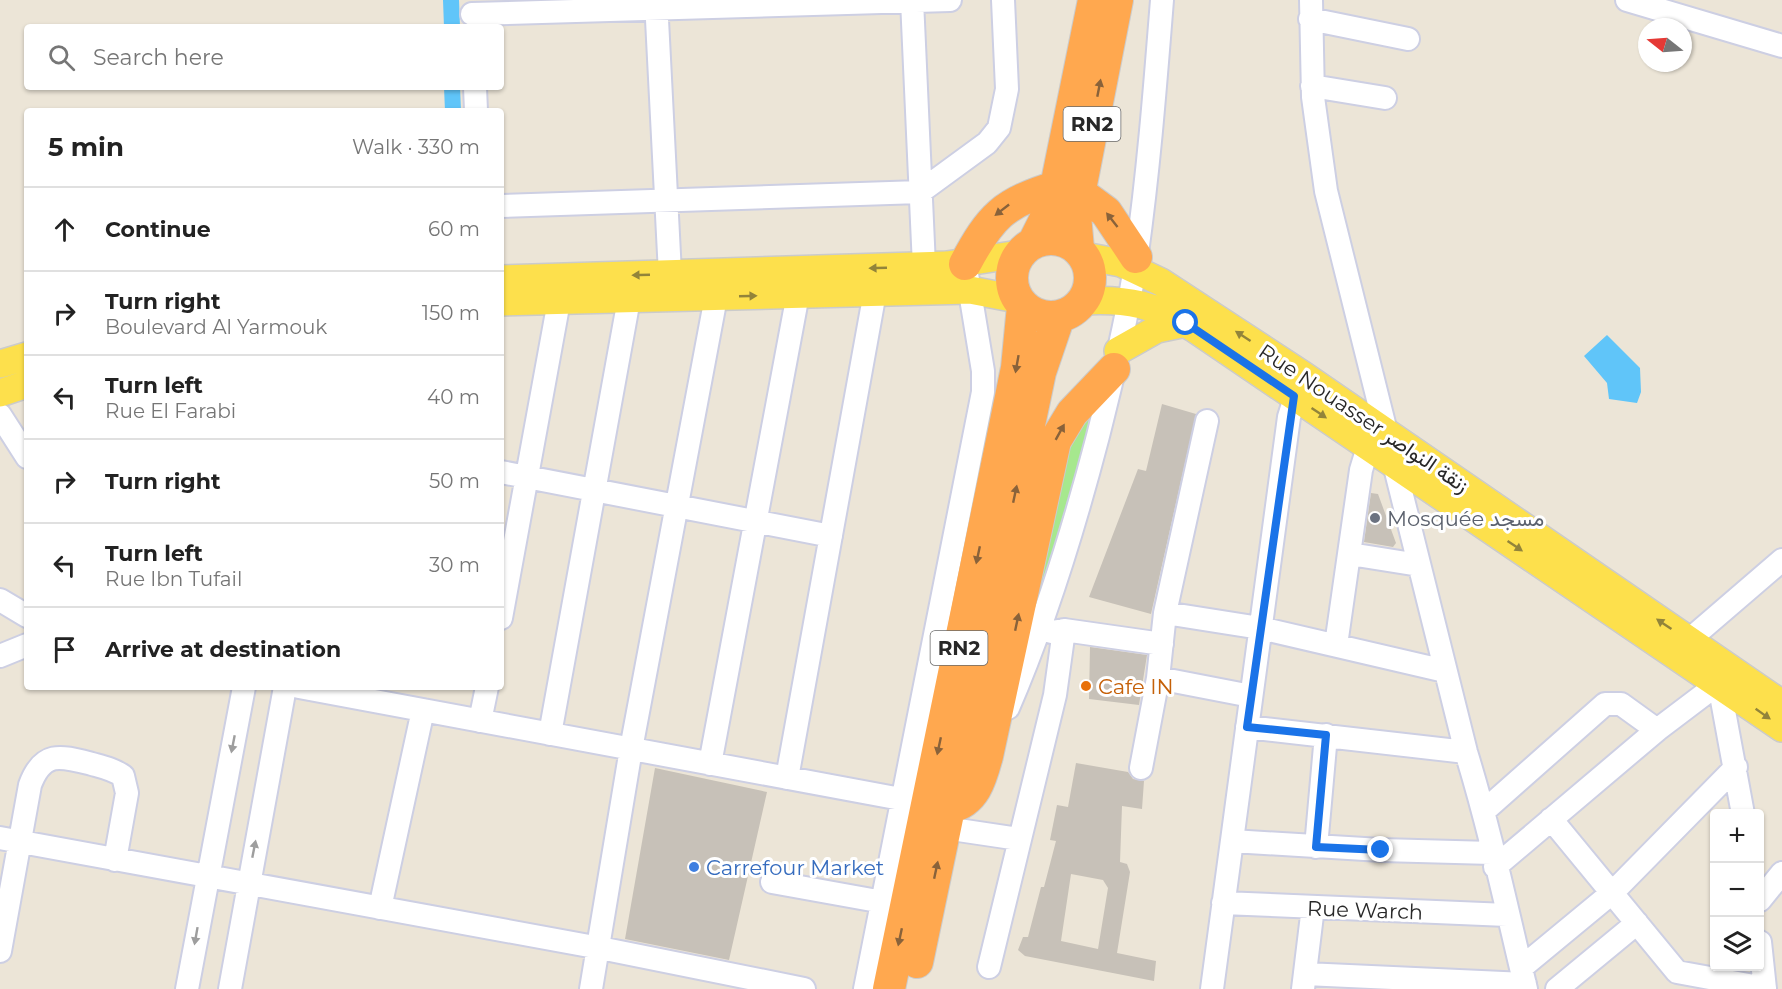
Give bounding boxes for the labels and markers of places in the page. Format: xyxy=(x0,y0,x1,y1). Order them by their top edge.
place label: Mosquée مسجد xyxy=(1387,506,1544,531)
marker: Mosquée مسجد xyxy=(1368,511,1382,525)
place label: Cafe IN xyxy=(1098,674,1174,699)
marker: Cafe IN xyxy=(1079,679,1093,693)
place label: Carrefour Market xyxy=(706,855,884,880)
marker: Carrefour Market xyxy=(687,860,701,874)

